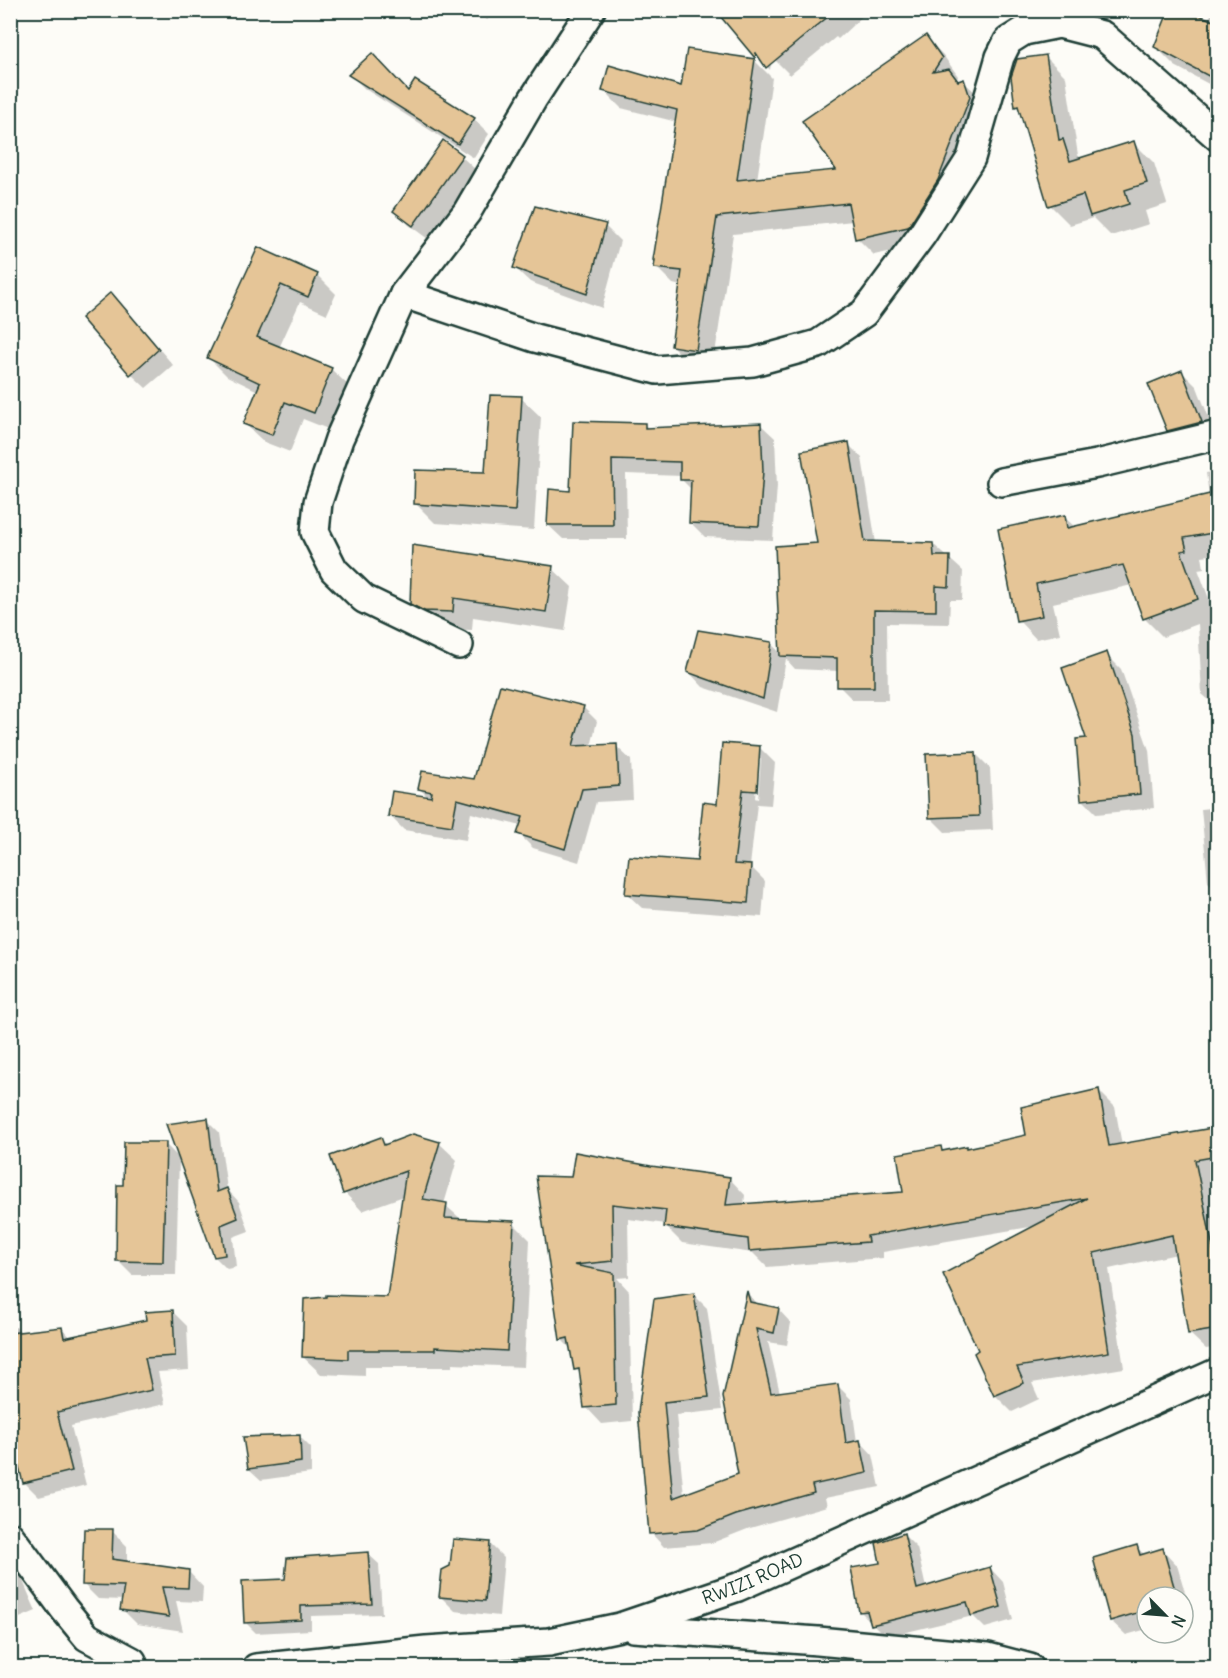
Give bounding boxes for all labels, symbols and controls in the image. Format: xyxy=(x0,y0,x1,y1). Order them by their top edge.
street label: RWIZI ROAD xyxy=(699,1547,807,1609)
north arrow xyxy=(1135,1585,1195,1645)
text: N xyxy=(1167,1612,1190,1631)

